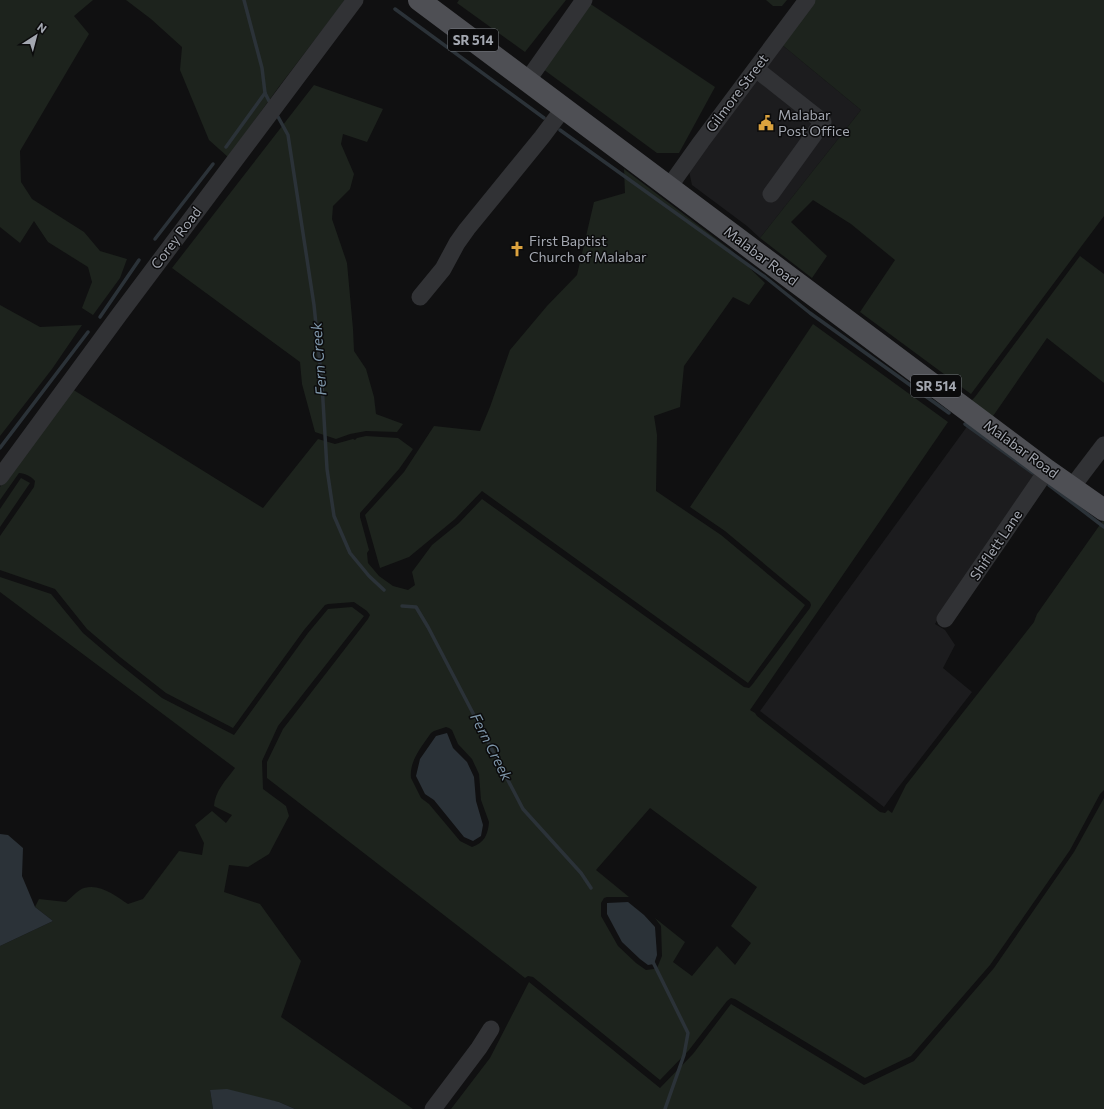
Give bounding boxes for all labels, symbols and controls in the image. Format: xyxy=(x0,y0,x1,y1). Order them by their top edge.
north arrow xyxy=(16,16,56,56)
text: N xyxy=(35,20,49,35)
road number: SR 514 xyxy=(448,29,498,51)
street label: Gilmore Street xyxy=(702,50,772,135)
place label: Malabar Post Office xyxy=(778,106,850,139)
public building icon: Malabar Post Office xyxy=(757,114,775,132)
street label: Corey Road xyxy=(147,203,204,272)
street label: Malabar Road xyxy=(721,222,802,289)
place label: First Baptist Church of Malabar xyxy=(529,232,647,265)
church icon: First Baptist Church of Malabar xyxy=(508,240,526,258)
water label: Fern Creek xyxy=(306,321,330,396)
road number: SR 514 xyxy=(911,375,961,397)
street label: Malabar Road xyxy=(981,416,1062,481)
street label: Shiflett Lane xyxy=(966,506,1025,583)
water label: Fern Creek xyxy=(467,710,517,784)

